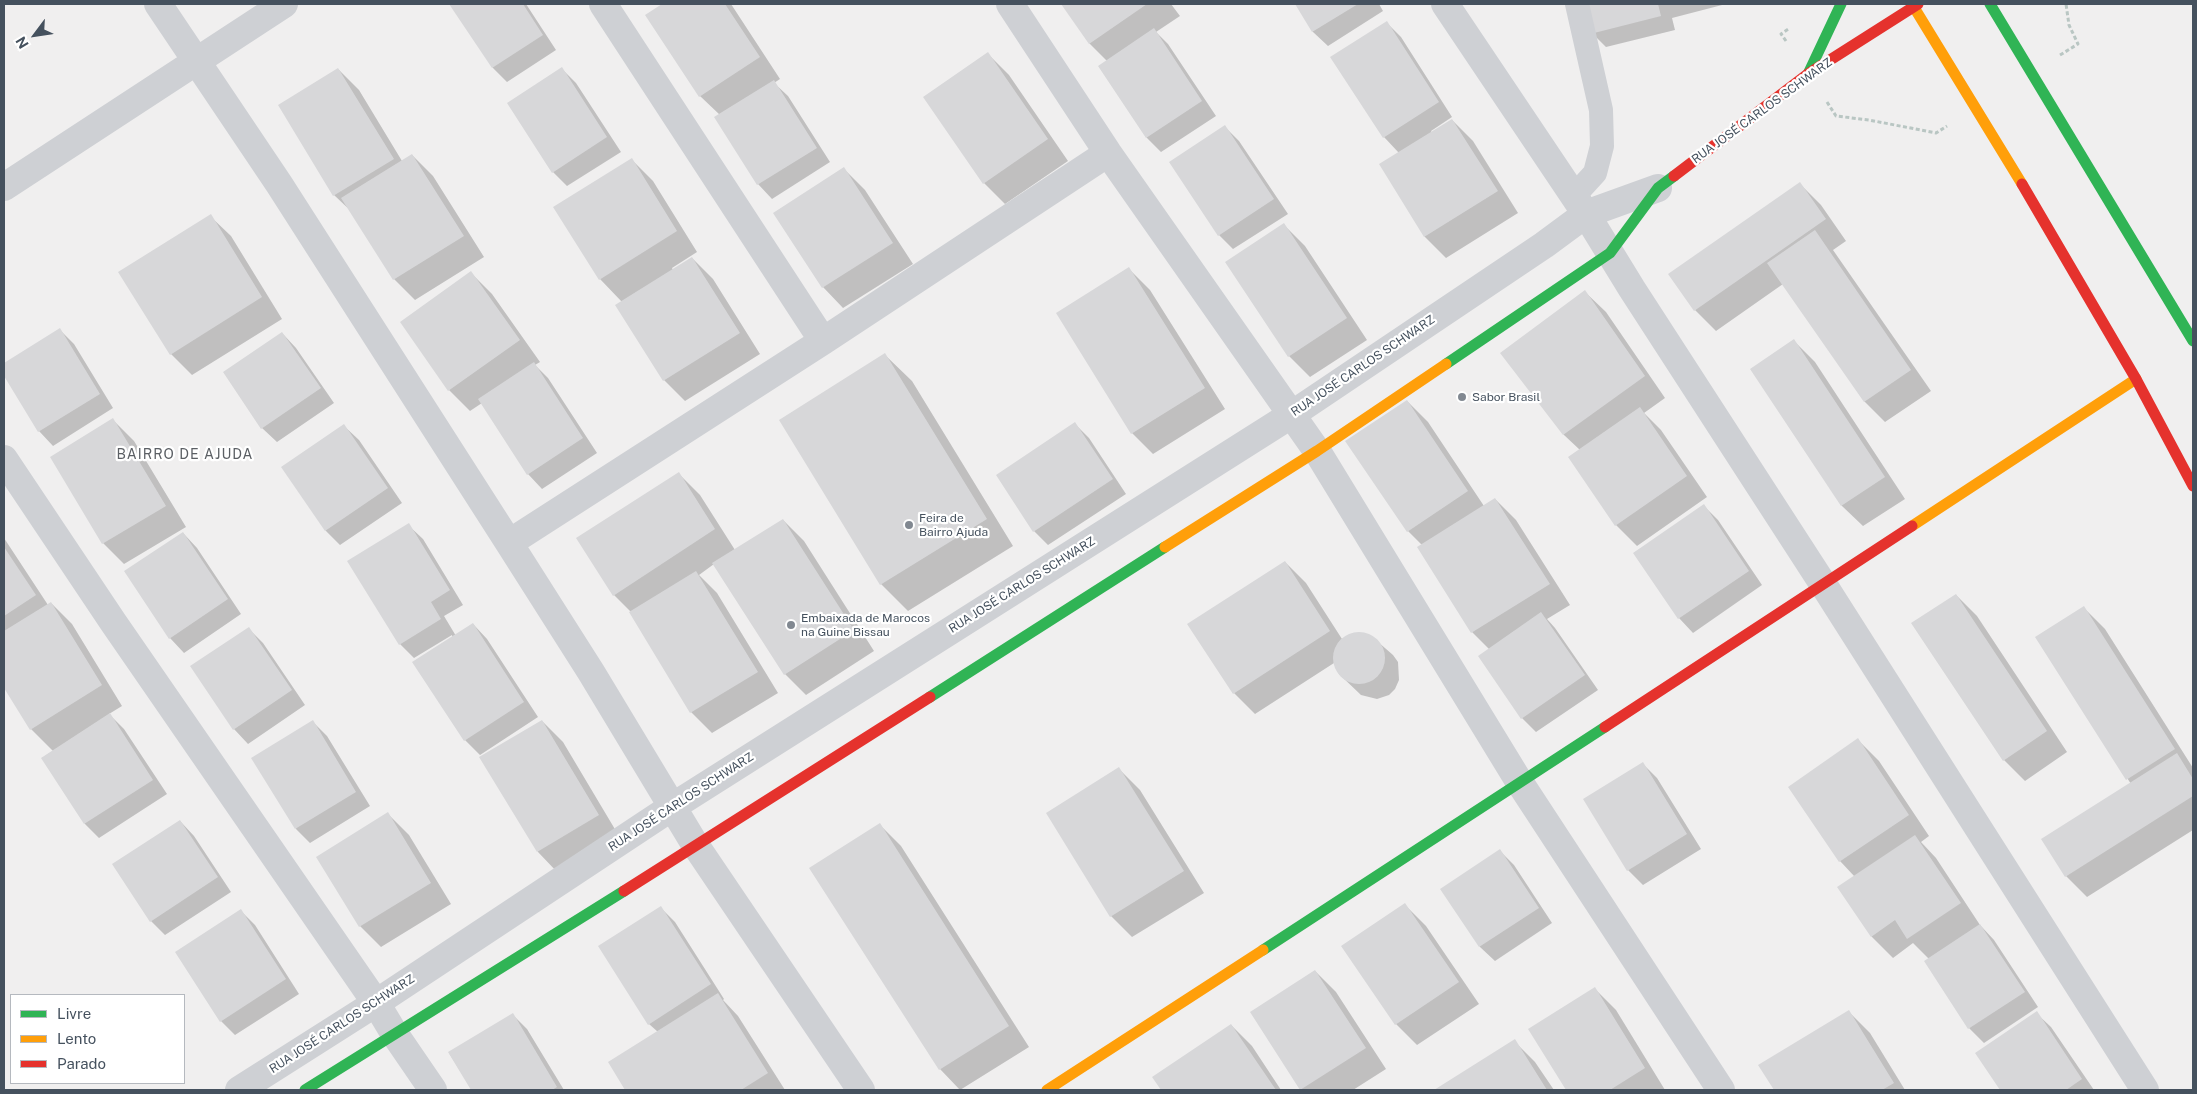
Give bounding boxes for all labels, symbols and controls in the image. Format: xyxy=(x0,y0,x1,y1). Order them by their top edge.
north arrow xyxy=(10,10,60,60)
text: N xyxy=(12,34,32,52)
street label: RUA JOSÉ CARLOS SCHWARZ xyxy=(1689,55,1835,167)
street label: RUA JOSÉ CARLOS SCHWARZ xyxy=(1289,313,1437,419)
place label: Sabor Brasil xyxy=(1472,390,1540,404)
marker: Sabor Brasil xyxy=(1456,391,1468,403)
district label: BAIRRO DE AJUDA xyxy=(115,447,255,463)
place label: Feira de Bairro Ajuda xyxy=(919,511,988,539)
marker: Feira de Bairro Ajuda xyxy=(903,519,915,531)
street label: RUA JOSÉ CARLOS SCHWARZ xyxy=(946,534,1098,636)
place label: Embaixada de Marocos na Guine Bissau xyxy=(801,611,930,639)
marker: Embaixada de Marocos na Guine Bissau xyxy=(785,619,797,631)
street label: RUA JOSÉ CARLOS SCHWARZ xyxy=(606,750,756,854)
street label: RUA JOSÉ CARLOS SCHWARZ xyxy=(267,972,417,1076)
legend xyxy=(10,994,185,1084)
text: Livre xyxy=(57,1005,91,1022)
text: Lento xyxy=(57,1030,96,1047)
text: Parado xyxy=(57,1055,106,1072)

